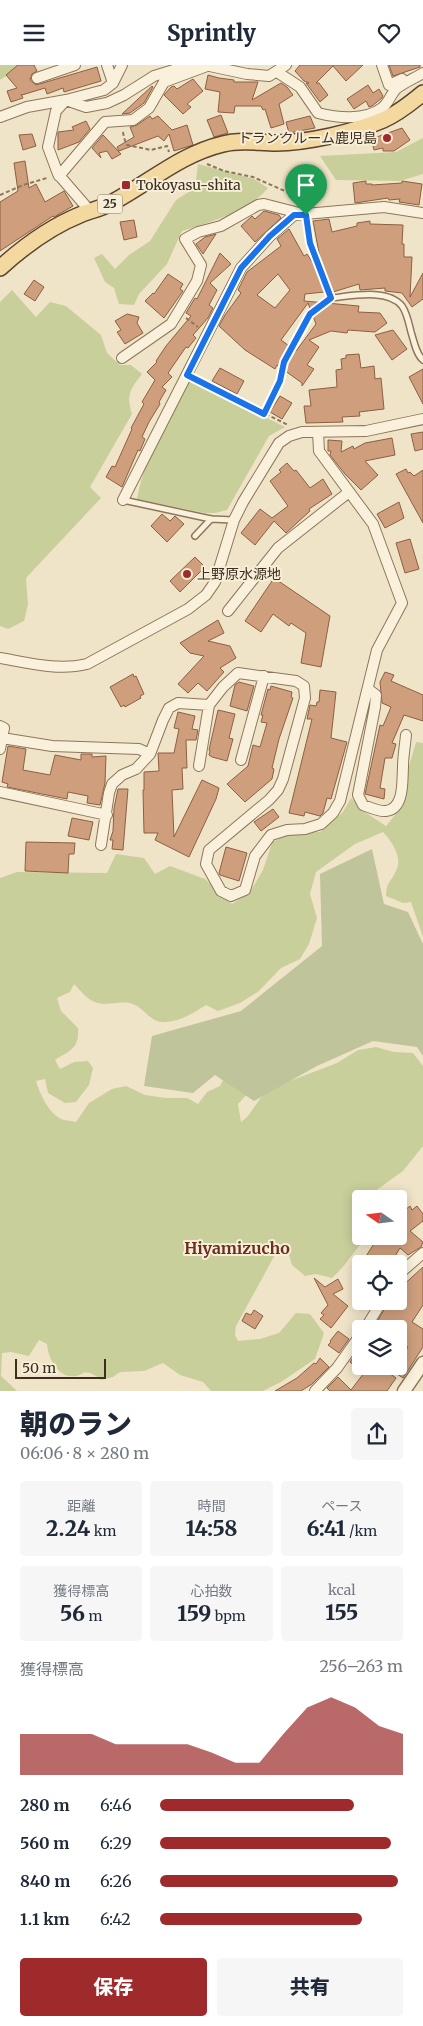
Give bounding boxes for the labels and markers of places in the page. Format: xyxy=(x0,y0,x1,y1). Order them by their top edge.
place label: トランクルーム鹿児島 xyxy=(238,129,377,147)
marker: トランクルーム鹿児島 xyxy=(381,132,393,144)
pin xyxy=(285,164,327,215)
place label: Tokoyasu-shita xyxy=(136,176,241,194)
marker: Tokoyasu-shita xyxy=(120,179,132,191)
place label: 上野原水源地 xyxy=(197,565,281,583)
marker: 上野原水源地 xyxy=(181,568,193,580)

